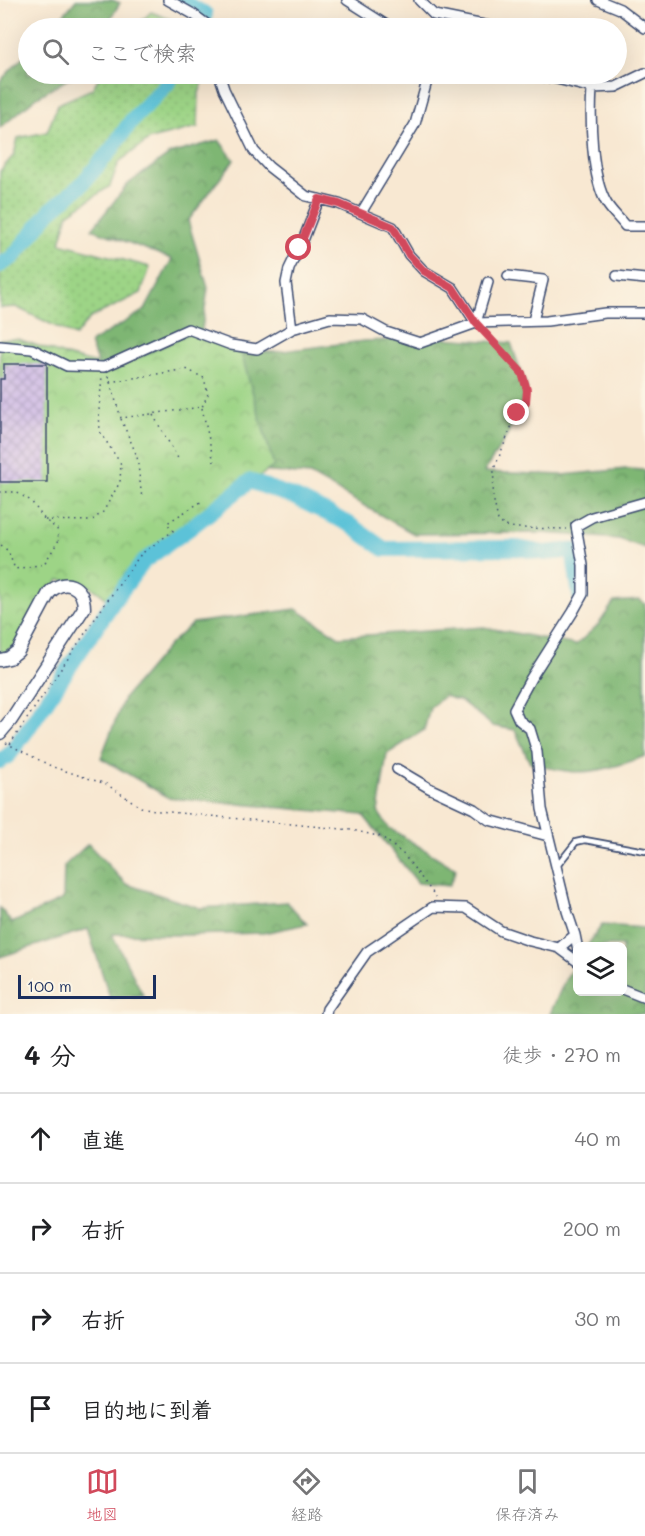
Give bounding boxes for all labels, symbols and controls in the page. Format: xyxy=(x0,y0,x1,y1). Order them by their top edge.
search box xyxy=(18,18,627,84)
icon: search xyxy=(39,35,72,68)
text: ここで検索 xyxy=(87,38,197,67)
route start xyxy=(285,234,311,260)
route end xyxy=(503,399,529,425)
map controls xyxy=(573,942,627,996)
button: layers xyxy=(573,942,627,996)
scale bar xyxy=(18,972,156,1000)
text: 100 m xyxy=(27,975,72,996)
text: 4 分 xyxy=(24,1038,76,1072)
text: 徒歩 · 270 m xyxy=(503,1041,621,1067)
icon: ahead xyxy=(24,1122,57,1155)
text: 直進 xyxy=(81,1125,125,1154)
text: 40 m xyxy=(575,1125,621,1151)
icon: right xyxy=(24,1212,57,1245)
text: 右折 xyxy=(81,1215,125,1244)
text: 200 m xyxy=(563,1215,621,1241)
icon: right xyxy=(24,1302,57,1335)
text: 右折 xyxy=(81,1305,125,1334)
text: 30 m xyxy=(575,1305,621,1331)
icon: arrive xyxy=(24,1392,57,1425)
text: 目的地に到着 xyxy=(81,1395,213,1424)
tab: 地図 xyxy=(86,1465,119,1525)
tab: 経路 xyxy=(290,1465,323,1525)
tab: 保存済み xyxy=(495,1465,559,1525)

